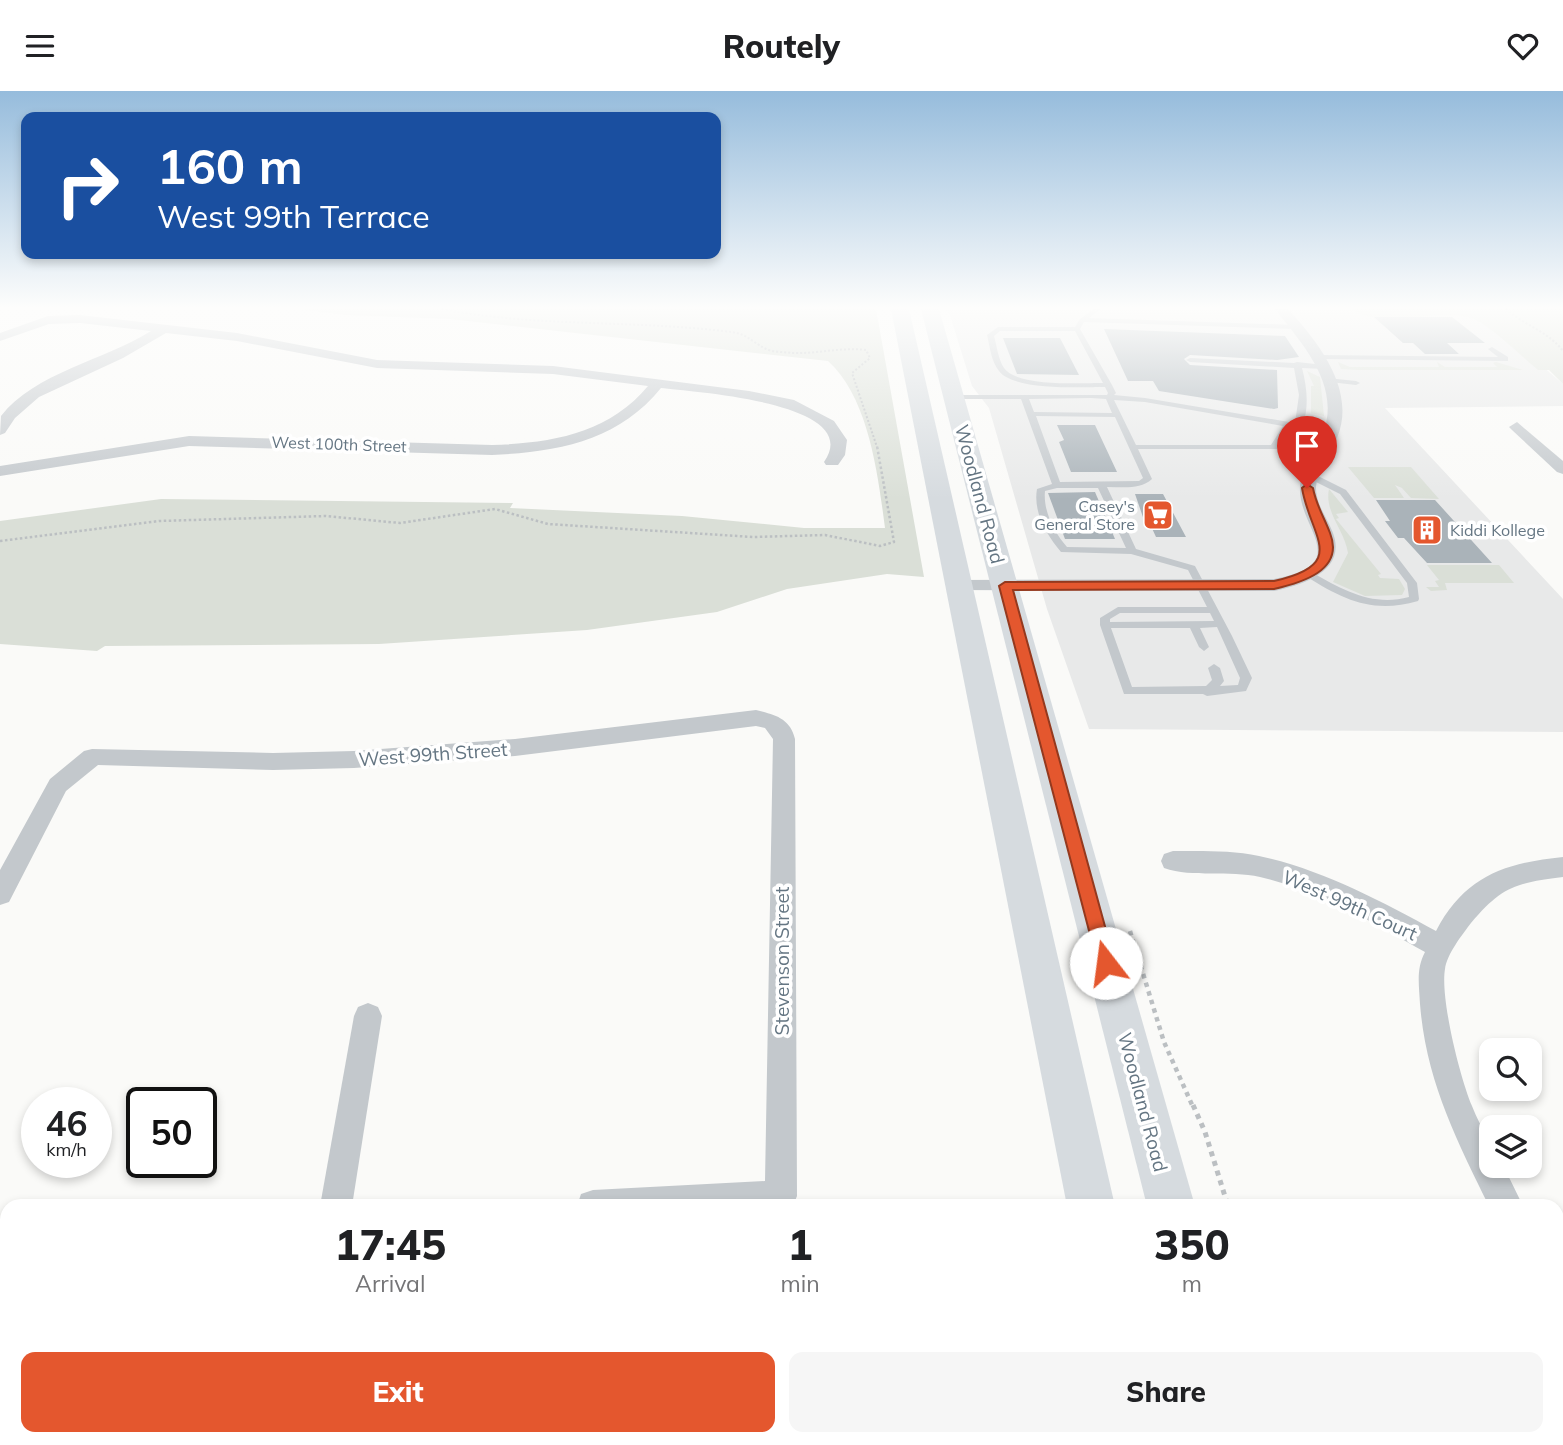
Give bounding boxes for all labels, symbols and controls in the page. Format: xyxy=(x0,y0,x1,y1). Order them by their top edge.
text: Routely xyxy=(723,26,840,66)
icon: menu xyxy=(21,27,59,65)
icon: heart xyxy=(1504,27,1542,65)
text: 160 m xyxy=(157,135,303,196)
icon: right xyxy=(42,140,133,231)
text: West 99th Terrace xyxy=(157,196,430,236)
pin xyxy=(1277,416,1337,488)
street label: Woodland Road xyxy=(950,422,1010,566)
icon: arrive xyxy=(1288,427,1326,465)
street label: West 100th Street xyxy=(271,432,407,456)
place label: Casey's General Store xyxy=(1034,496,1135,534)
supermarket icon: Casey's General Store xyxy=(1141,498,1175,532)
building icon: Kiddi Kollege xyxy=(1410,513,1444,547)
place label: Kiddi Kollege xyxy=(1450,520,1545,540)
street label: West 99th Street xyxy=(358,737,509,771)
street label: West 99th Court xyxy=(1279,865,1421,946)
street label: Stevenson Street xyxy=(770,886,794,1035)
position arrow xyxy=(1069,926,1143,1000)
street label: Woodland Road xyxy=(1113,1030,1173,1174)
map controls xyxy=(1479,1038,1542,1178)
button: search xyxy=(1479,1038,1542,1101)
speed limit sign: 50 xyxy=(126,1087,217,1178)
text: 46 xyxy=(45,1101,88,1145)
button: layers xyxy=(1479,1115,1542,1178)
text: km/h xyxy=(46,1138,87,1161)
text: 17:45 xyxy=(334,1218,446,1271)
text: 1 xyxy=(787,1218,813,1271)
text: 350 xyxy=(1154,1218,1230,1271)
text: Arrival xyxy=(355,1269,425,1298)
text: min xyxy=(780,1269,820,1298)
text: m xyxy=(1182,1269,1202,1298)
button: Exit xyxy=(21,1352,775,1432)
button: Share xyxy=(789,1352,1543,1432)

